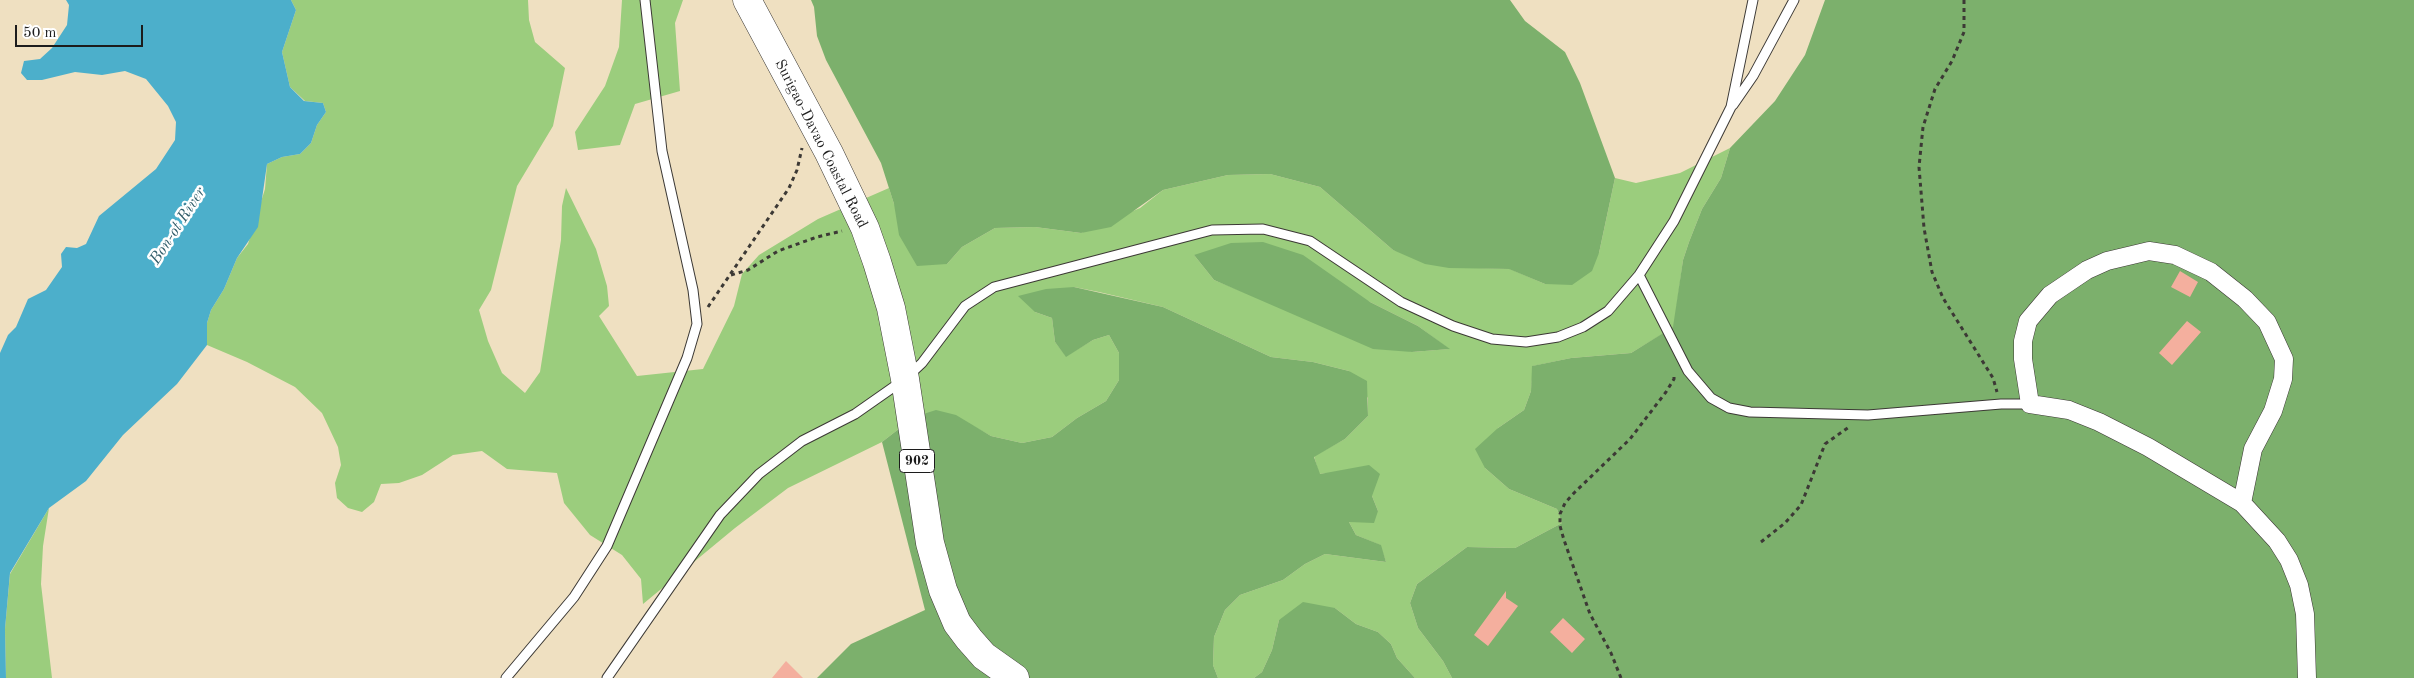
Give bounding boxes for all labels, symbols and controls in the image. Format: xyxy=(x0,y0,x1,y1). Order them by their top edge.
scale bar xyxy=(18,15,145,47)
text: 50 m xyxy=(23,26,57,41)
street label: Surigao-Davao Coastal Road xyxy=(771,57,871,231)
water label: Bon-ot River xyxy=(146,184,210,268)
road number: 902 xyxy=(900,450,934,472)

